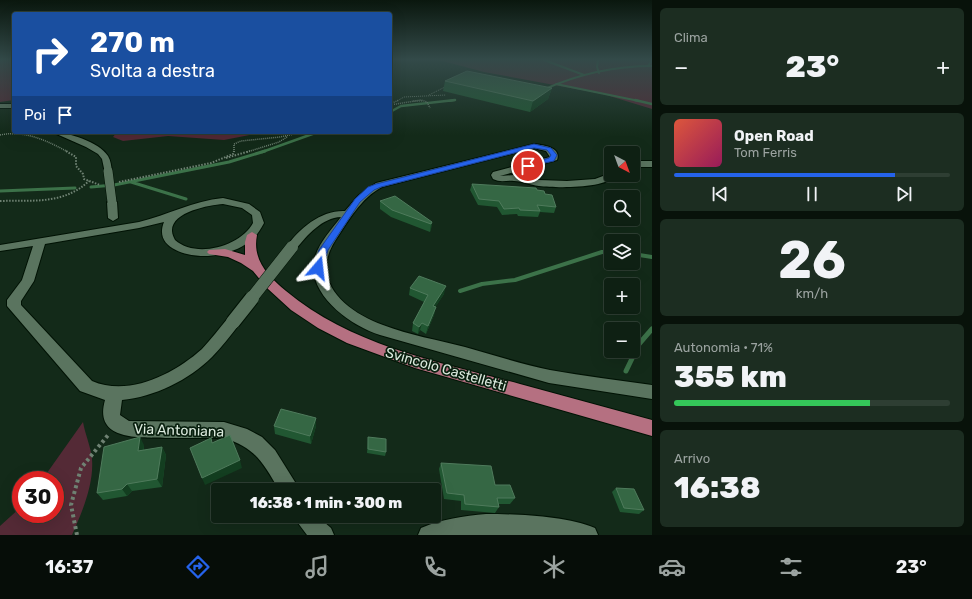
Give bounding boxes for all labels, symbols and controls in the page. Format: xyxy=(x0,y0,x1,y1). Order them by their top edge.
text: 270 m xyxy=(90,26,175,59)
icon: right xyxy=(24,28,76,80)
text: Clima xyxy=(674,30,708,45)
text: 23° xyxy=(786,49,839,85)
text: − xyxy=(674,54,688,81)
text: + xyxy=(936,54,950,81)
text: Svolta a destra xyxy=(90,60,215,82)
icon: arrive xyxy=(54,104,76,126)
text: Poi xyxy=(24,106,46,124)
text: Open Road xyxy=(734,127,814,145)
text: Tom Ferris xyxy=(734,145,797,160)
north arrow xyxy=(604,146,640,182)
map controls xyxy=(604,146,640,358)
pin xyxy=(511,149,545,183)
icon: arrive xyxy=(517,155,539,177)
icon: previous xyxy=(709,183,731,205)
icon: pause xyxy=(801,183,823,205)
icon: next xyxy=(893,183,915,205)
button: search xyxy=(604,190,640,226)
text: 26 xyxy=(778,229,846,291)
button: layers xyxy=(604,234,640,270)
position arrow xyxy=(297,247,339,289)
button: + xyxy=(604,278,640,314)
text: km/h xyxy=(796,286,828,301)
button: − xyxy=(604,322,640,358)
text: Autonomia · 71% xyxy=(674,340,773,355)
street label: Svincolo Castelletti xyxy=(383,344,508,395)
text: 355 km xyxy=(674,359,787,395)
street label: Via Antoniana xyxy=(134,420,224,441)
text: Arrivo xyxy=(674,451,710,466)
text: 16:38 xyxy=(674,470,761,506)
speed limit sign: 30 xyxy=(12,471,64,523)
text: 16:38 · 1 min · 300 m xyxy=(250,494,402,512)
icon: directions xyxy=(184,553,212,581)
icon: music xyxy=(303,553,331,581)
icon: phone xyxy=(421,553,449,581)
icon: climate xyxy=(540,553,568,581)
icon: car xyxy=(658,553,686,581)
icon: filters xyxy=(777,553,805,581)
text: 16:37 xyxy=(45,556,93,578)
text: 23° xyxy=(896,556,927,578)

